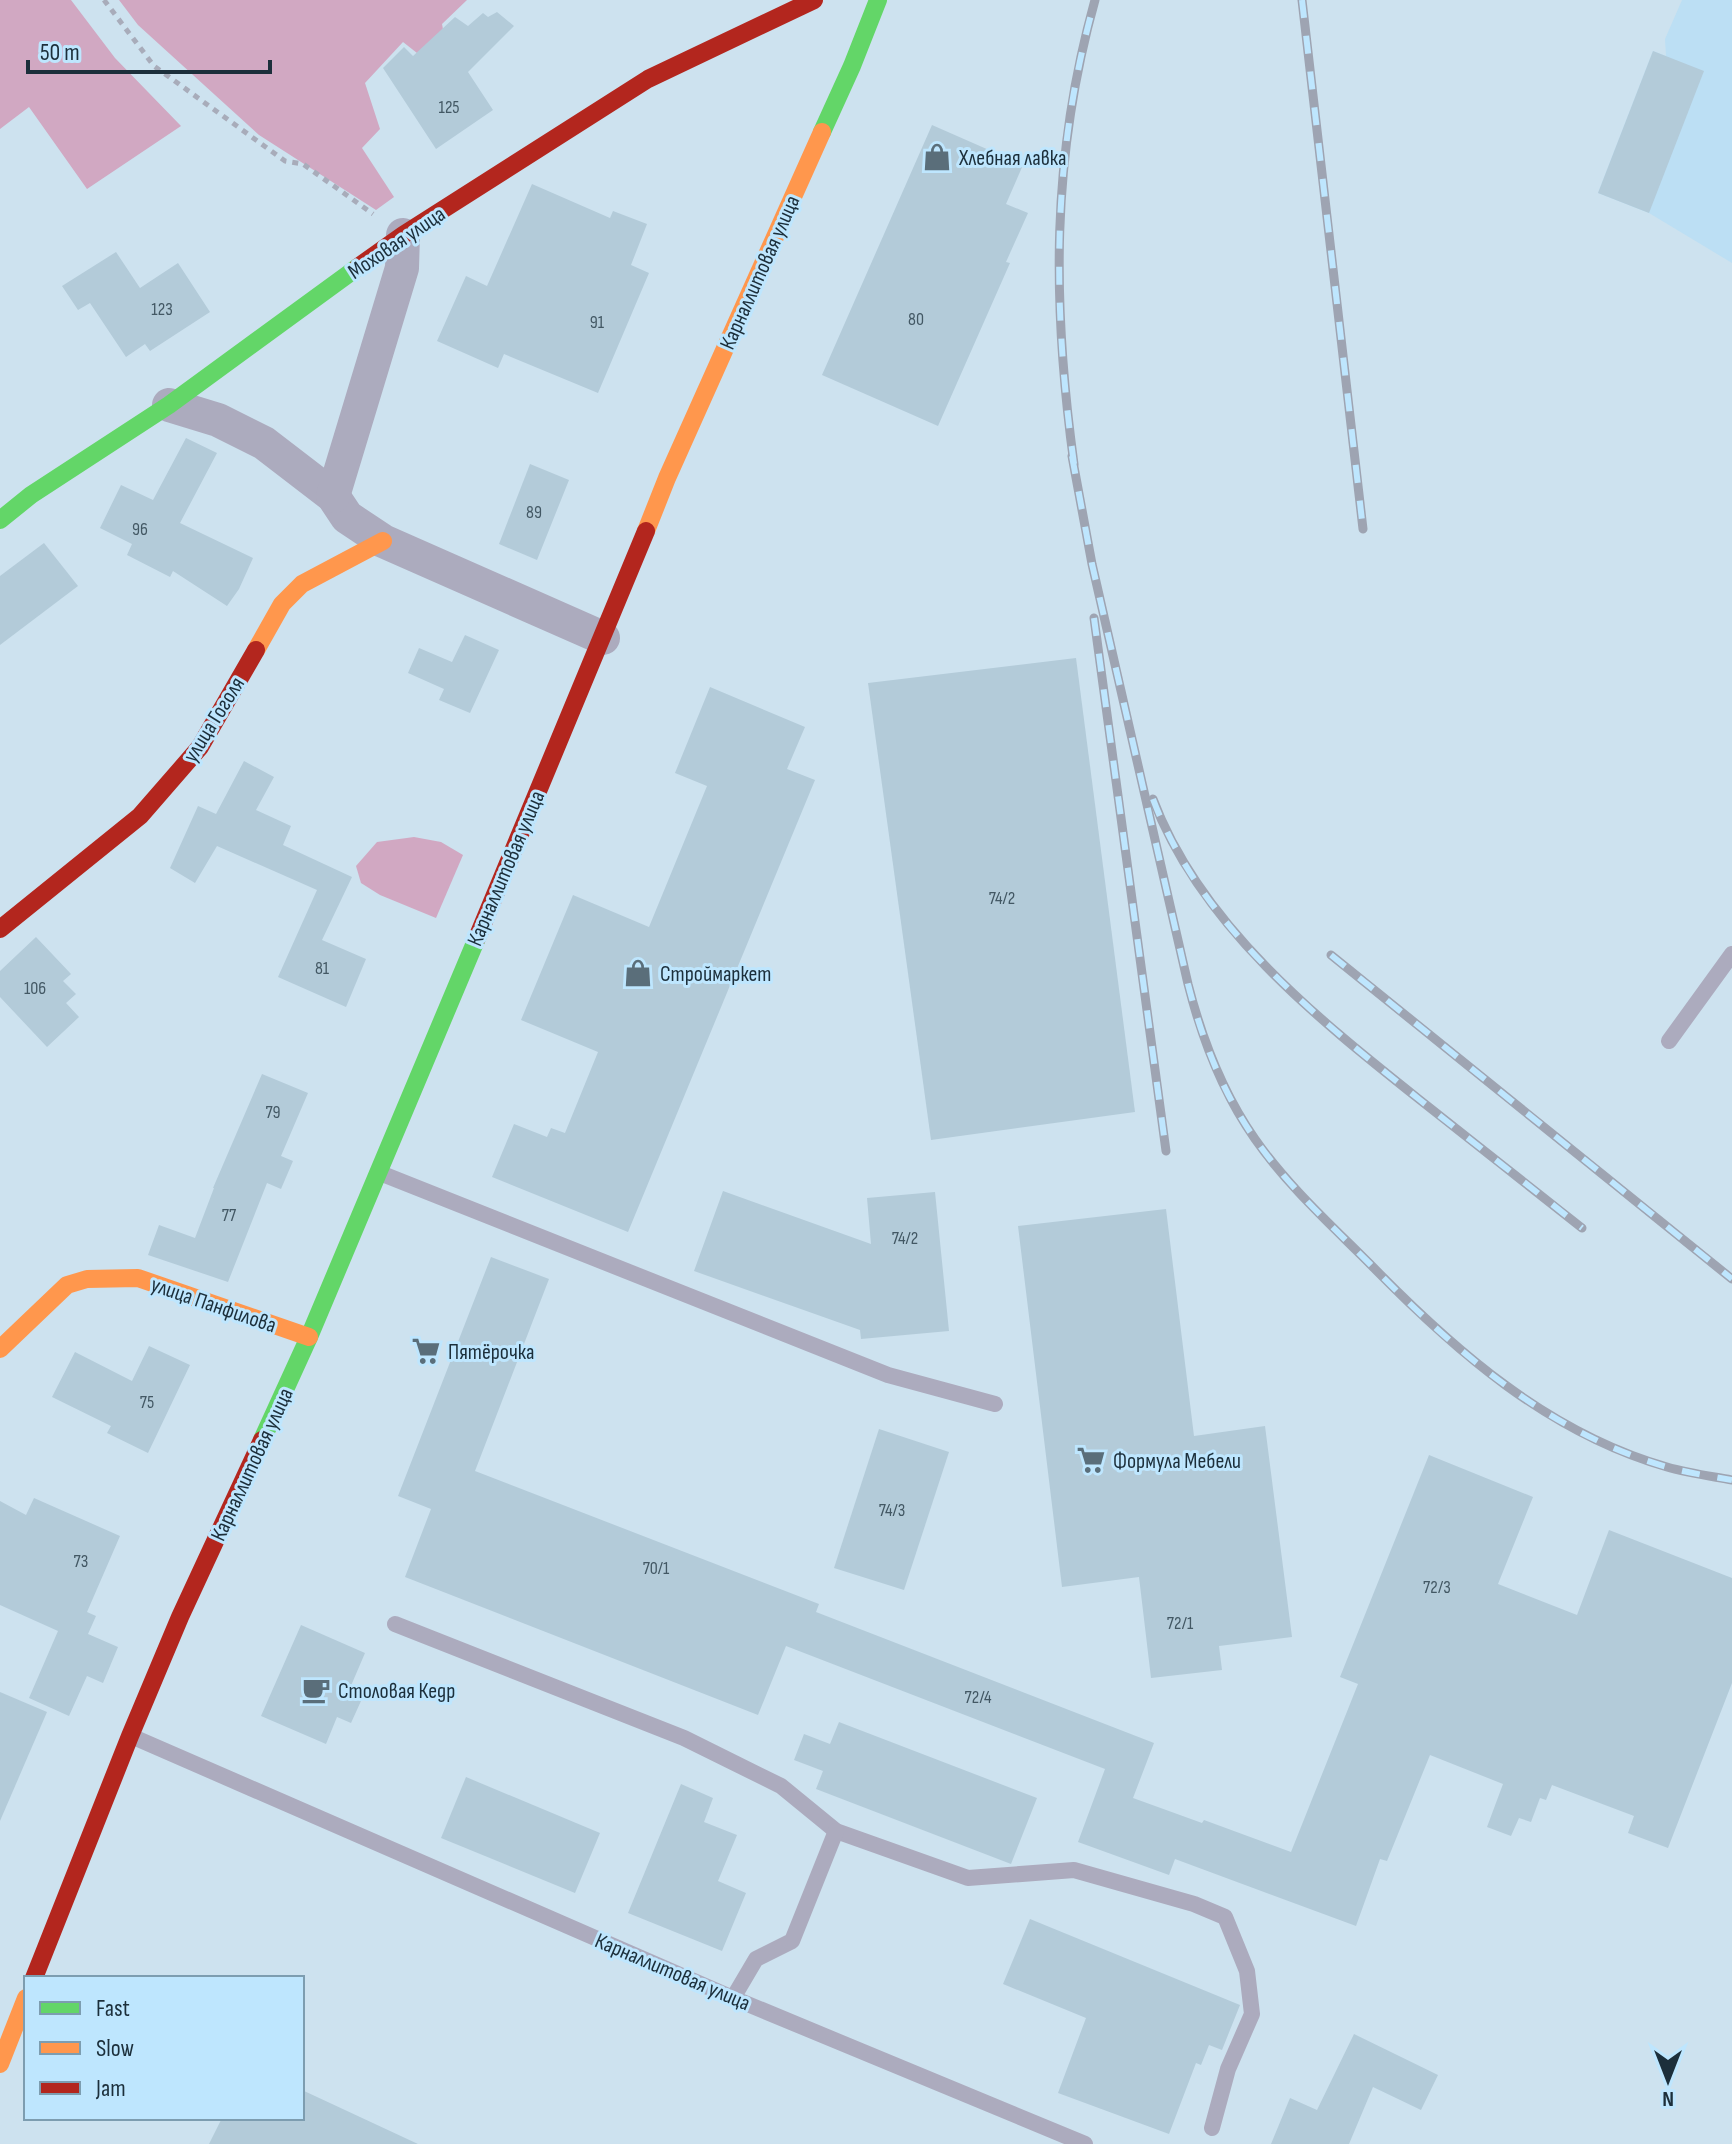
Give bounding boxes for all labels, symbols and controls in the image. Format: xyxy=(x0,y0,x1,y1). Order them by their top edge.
scale bar xyxy=(28,24,270,74)
text: 50 m xyxy=(40,38,80,67)
house number: 125 xyxy=(438,97,460,118)
shop icon: Хлебная лавка xyxy=(922,142,952,172)
place label: Хлебная лавка xyxy=(958,145,1067,172)
street label: Карналлитовая улица xyxy=(714,191,806,354)
street label: Моховая улица xyxy=(343,201,451,286)
house number: 123 xyxy=(151,299,173,320)
house number: 80 xyxy=(908,309,924,330)
house number: 91 xyxy=(590,312,605,333)
house number: 89 xyxy=(526,502,542,523)
house number: 96 xyxy=(132,519,148,540)
street label: улица Гоголя xyxy=(177,672,251,768)
street label: Карналлитовая улица xyxy=(462,787,551,950)
house number: 74/2 xyxy=(989,888,1015,909)
house number: 81 xyxy=(315,958,330,979)
shop icon: Строймаркет xyxy=(623,958,653,988)
place label: Строймаркет xyxy=(660,961,772,988)
house number: 106 xyxy=(24,978,46,999)
house number: 79 xyxy=(265,1102,281,1123)
house number: 77 xyxy=(222,1205,237,1226)
house number: 74/2 xyxy=(892,1228,918,1249)
street label: улица Панфилова xyxy=(147,1271,280,1339)
supermarket icon: Пятёрочка xyxy=(411,1336,441,1366)
place label: Пятёрочка xyxy=(448,1339,535,1366)
street label: Карналлитовая улица xyxy=(205,1384,300,1546)
house number: 75 xyxy=(140,1392,154,1413)
supermarket icon: Формула Мебели xyxy=(1076,1445,1106,1475)
place label: Формула Мебели xyxy=(1113,1448,1241,1475)
house number: 74/3 xyxy=(879,1500,905,1521)
house number: 73 xyxy=(74,1551,88,1572)
house number: 70/1 xyxy=(643,1558,670,1579)
house number: 72/3 xyxy=(1423,1577,1451,1598)
house number: 72/1 xyxy=(1167,1613,1194,1634)
cafe icon: Столовая Кедр xyxy=(301,1675,331,1705)
place label: Столовая Кедр xyxy=(338,1678,455,1705)
house number: 72/4 xyxy=(964,1687,992,1708)
street label: Карналлитовая улица xyxy=(591,1928,754,2017)
legend xyxy=(24,1976,304,2120)
text: Fast xyxy=(96,1994,130,2023)
text: Slow xyxy=(96,2034,134,2063)
north arrow xyxy=(1628,2040,1708,2120)
text: Jam xyxy=(95,2074,126,2103)
text: N xyxy=(1662,2085,1674,2112)

